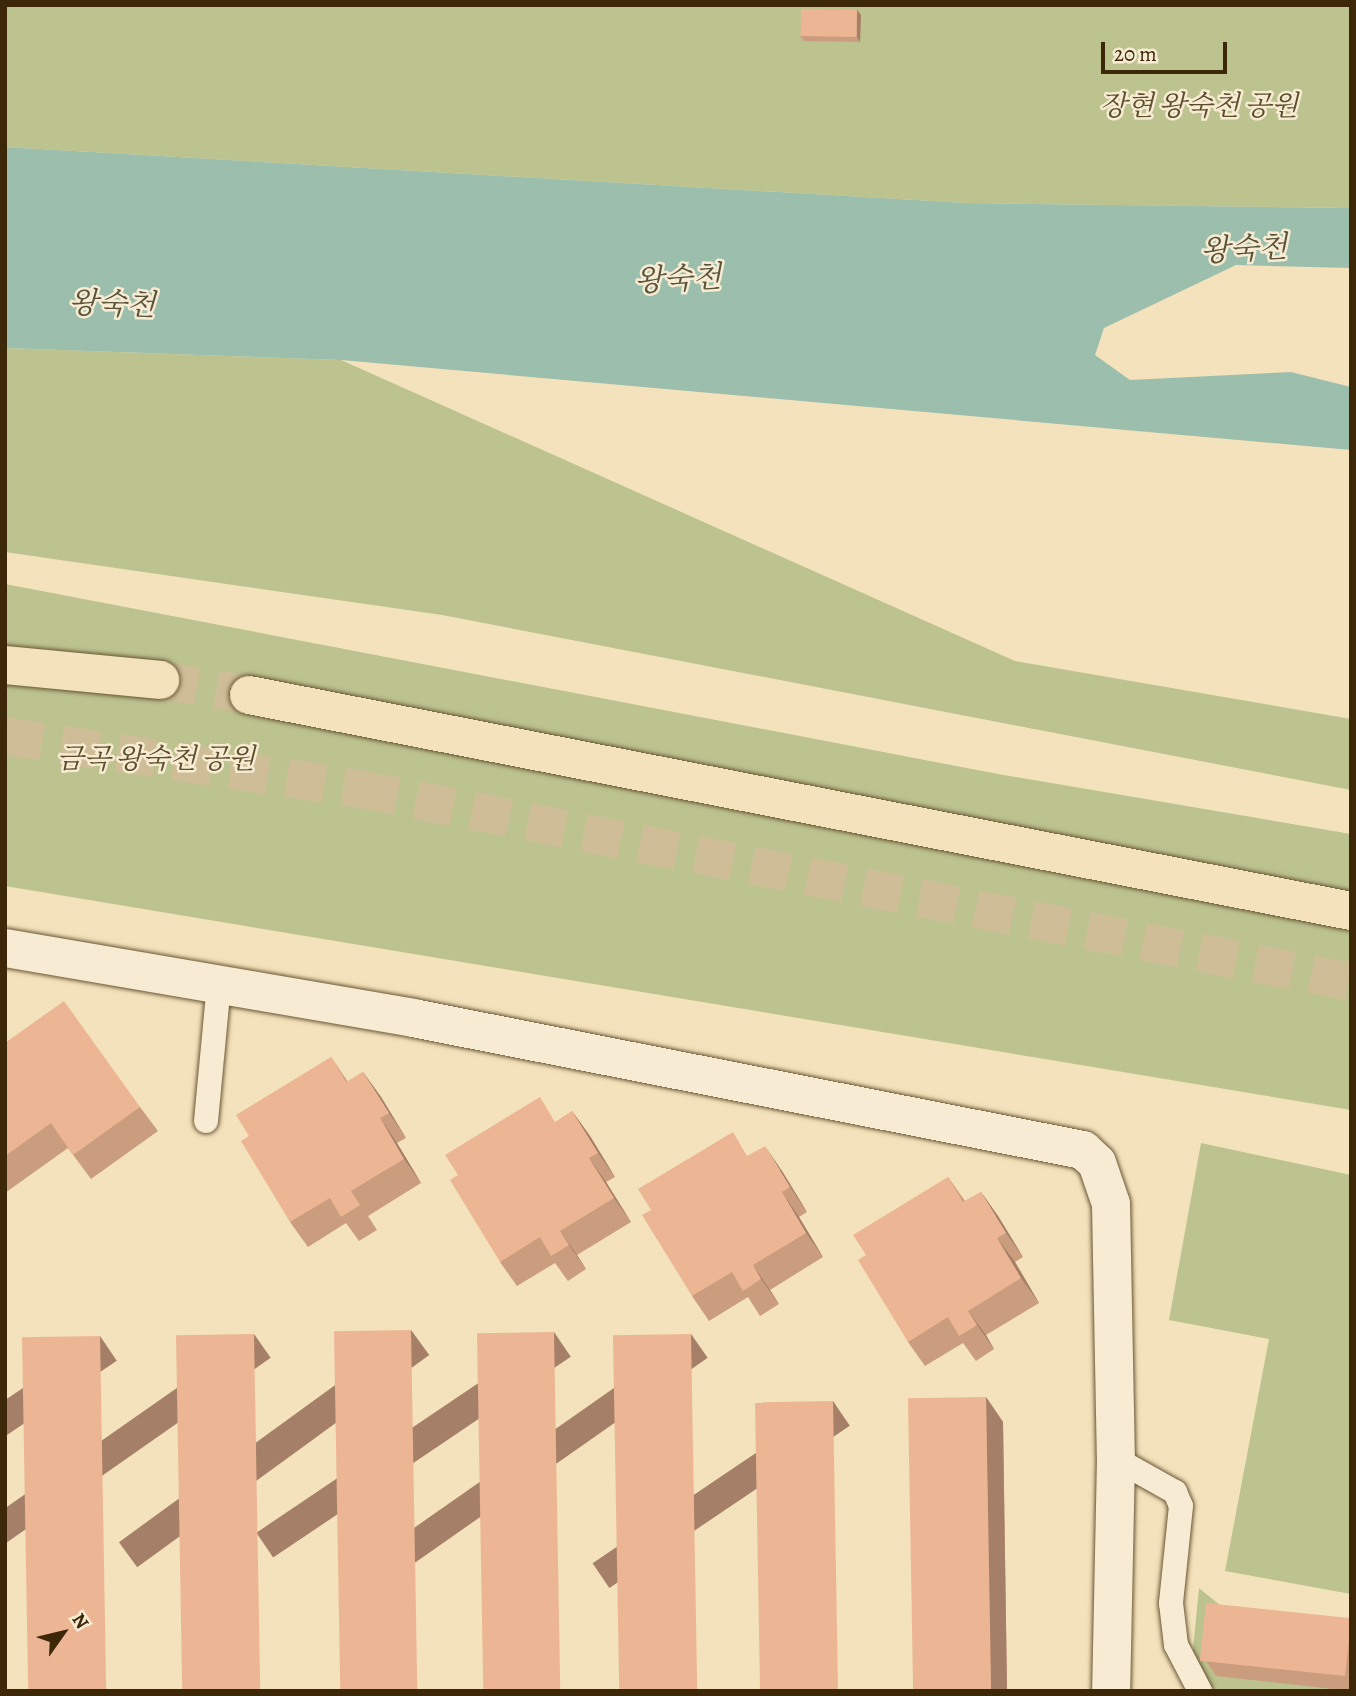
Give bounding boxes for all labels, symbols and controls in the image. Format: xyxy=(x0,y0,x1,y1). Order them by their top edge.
scale bar xyxy=(1104,28,1230,72)
text: 20 m xyxy=(1114,40,1157,68)
park label: 장현 왕숙천 공원 xyxy=(1100,89,1298,123)
water label: 왕숙천 xyxy=(1200,229,1288,269)
water label: 왕숙천 xyxy=(634,259,722,299)
water label: 왕숙천 xyxy=(68,284,156,324)
park label: 금곡 왕숙천 공원 xyxy=(57,742,255,776)
north arrow xyxy=(28,1598,98,1668)
text: N xyxy=(66,1608,95,1634)

